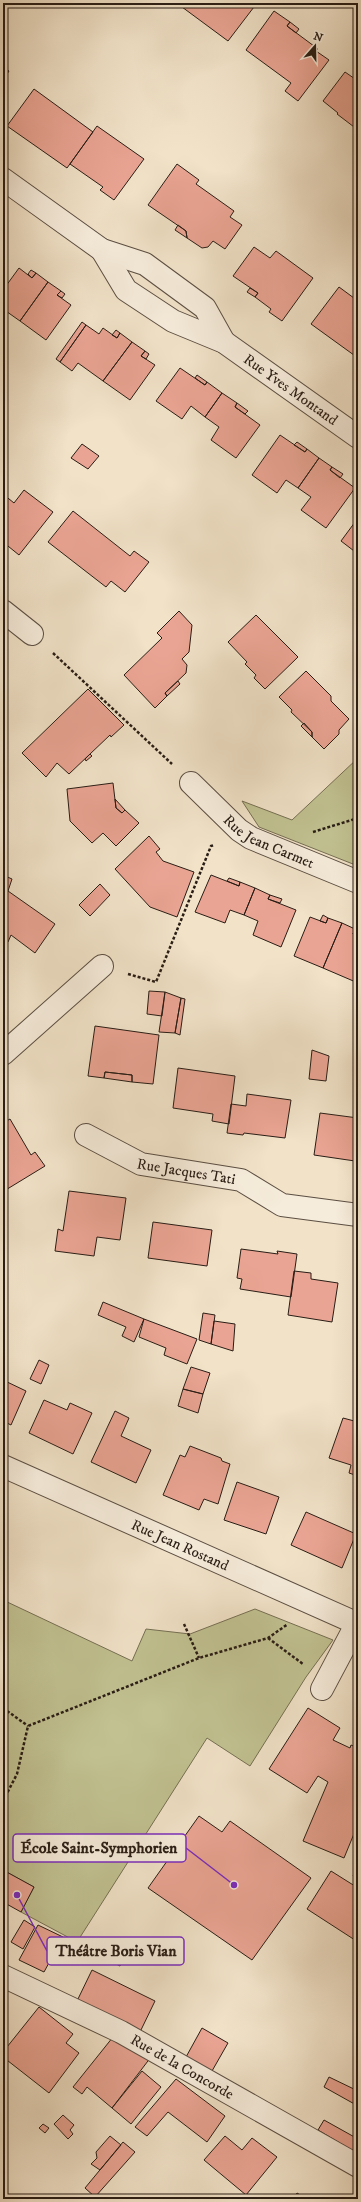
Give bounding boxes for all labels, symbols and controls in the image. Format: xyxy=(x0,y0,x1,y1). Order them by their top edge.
north arrow xyxy=(295,26,335,66)
text: N xyxy=(311,29,325,46)
street label: Rue Yves Montand xyxy=(240,349,342,430)
street label: Rue Jean Carmet xyxy=(219,810,317,873)
street label: Rue Jacques Tati xyxy=(136,1154,237,1188)
street label: Rue Jean Rostand xyxy=(129,1515,232,1575)
callout: École Saint-Symphorien xyxy=(13,1834,186,1862)
text: École Saint-Symphorien xyxy=(21,1838,178,1858)
callout: Théâtre Boris Vian xyxy=(47,1937,184,1965)
text: Théâtre Boris Vian xyxy=(54,1941,177,1961)
street label: Rue de la Concorde xyxy=(127,2030,237,2103)

